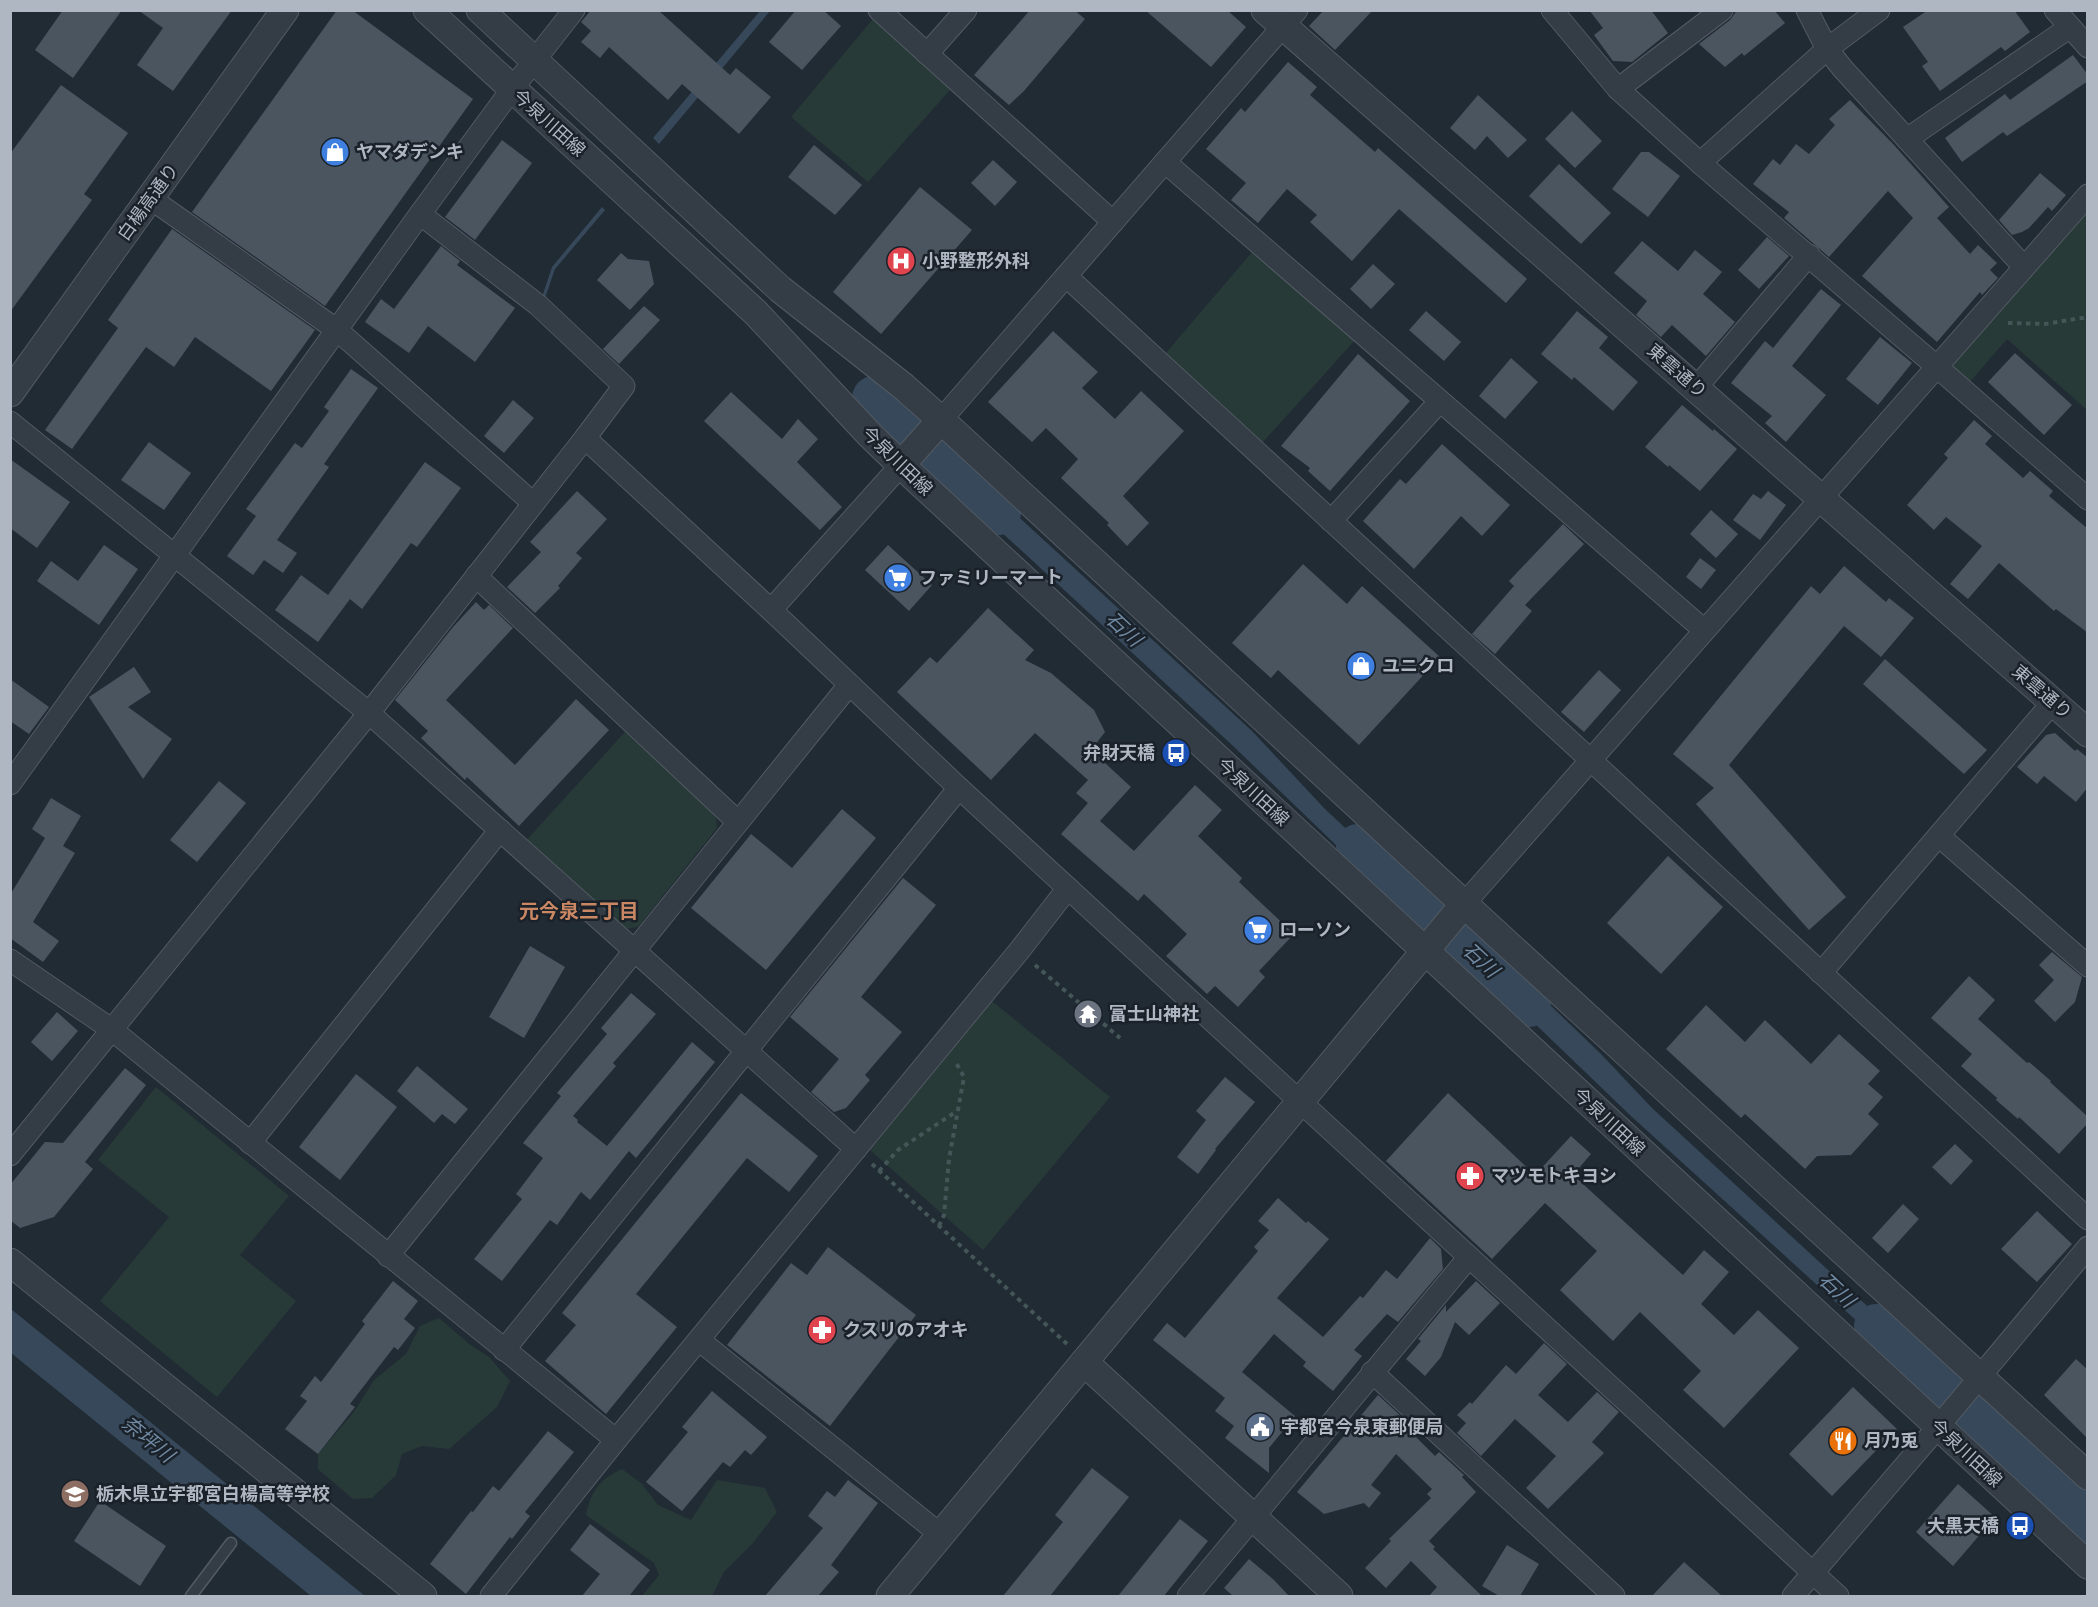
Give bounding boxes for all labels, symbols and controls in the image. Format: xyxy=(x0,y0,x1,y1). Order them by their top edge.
street label: 今泉川田線 xyxy=(509,85,590,161)
shop icon: ヤマダデンキ xyxy=(319,136,351,168)
place label: ヤマダデンキ xyxy=(356,141,464,162)
street label: 白楊高通り xyxy=(113,159,183,244)
hospital icon: 小野整形外科 xyxy=(885,245,917,277)
place label: 小野整形外科 xyxy=(922,250,1030,271)
street label: 東雲通り xyxy=(1643,339,1711,402)
street label: 今泉川田線 xyxy=(858,422,937,499)
supermarket icon: ファミリーマート xyxy=(882,562,914,594)
place label: ファミリーマート xyxy=(919,567,1063,588)
water label: 石川 xyxy=(1101,607,1148,653)
shop icon: ユニクロ xyxy=(1345,650,1377,682)
place label: ユニクロ xyxy=(1382,655,1454,676)
street label: 東雲通り xyxy=(2008,660,2076,723)
bus stop icon: 弁財天橋 xyxy=(1160,737,1192,769)
place label: 弁財天橋 xyxy=(1083,742,1155,763)
street label: 今泉川田線 xyxy=(1213,753,1293,830)
district label: 元今泉三丁目 xyxy=(519,899,639,923)
supermarket icon: ローソン xyxy=(1242,914,1274,946)
place label: ローソン xyxy=(1279,919,1351,940)
water label: 石川 xyxy=(1458,938,1505,984)
temple icon: 富士山神社 xyxy=(1072,998,1104,1030)
place label: 富士山神社 xyxy=(1109,1003,1199,1024)
street label: 今泉川田線 xyxy=(1569,1083,1649,1160)
pharmacy icon: マツモトキヨシ xyxy=(1454,1160,1486,1192)
place label: マツモトキヨシ xyxy=(1491,1165,1617,1186)
water label: 石川 xyxy=(1814,1268,1861,1314)
pharmacy icon: クスリのアオキ xyxy=(806,1314,838,1346)
place label: クスリのアオキ xyxy=(843,1319,968,1340)
water label: 奈坪川 xyxy=(117,1411,180,1468)
public building icon: 宇都宮今泉東郵便局 xyxy=(1244,1411,1276,1443)
street label: 今泉川田線 xyxy=(1926,1414,2006,1491)
place label: 宇都宮今泉東郵便局 xyxy=(1281,1416,1443,1437)
restaurant icon: 月乃兎 xyxy=(1827,1425,1859,1457)
place label: 月乃兎 xyxy=(1864,1430,1918,1451)
school or university icon: 栃木県立宇都宮白楊高等学校 xyxy=(59,1478,91,1510)
place label: 栃木県立宇都宮白楊高等学校 xyxy=(96,1483,330,1504)
bus stop icon: 大黒天橋 xyxy=(2004,1510,2036,1542)
place label: 大黒天橋 xyxy=(1927,1515,1999,1536)

